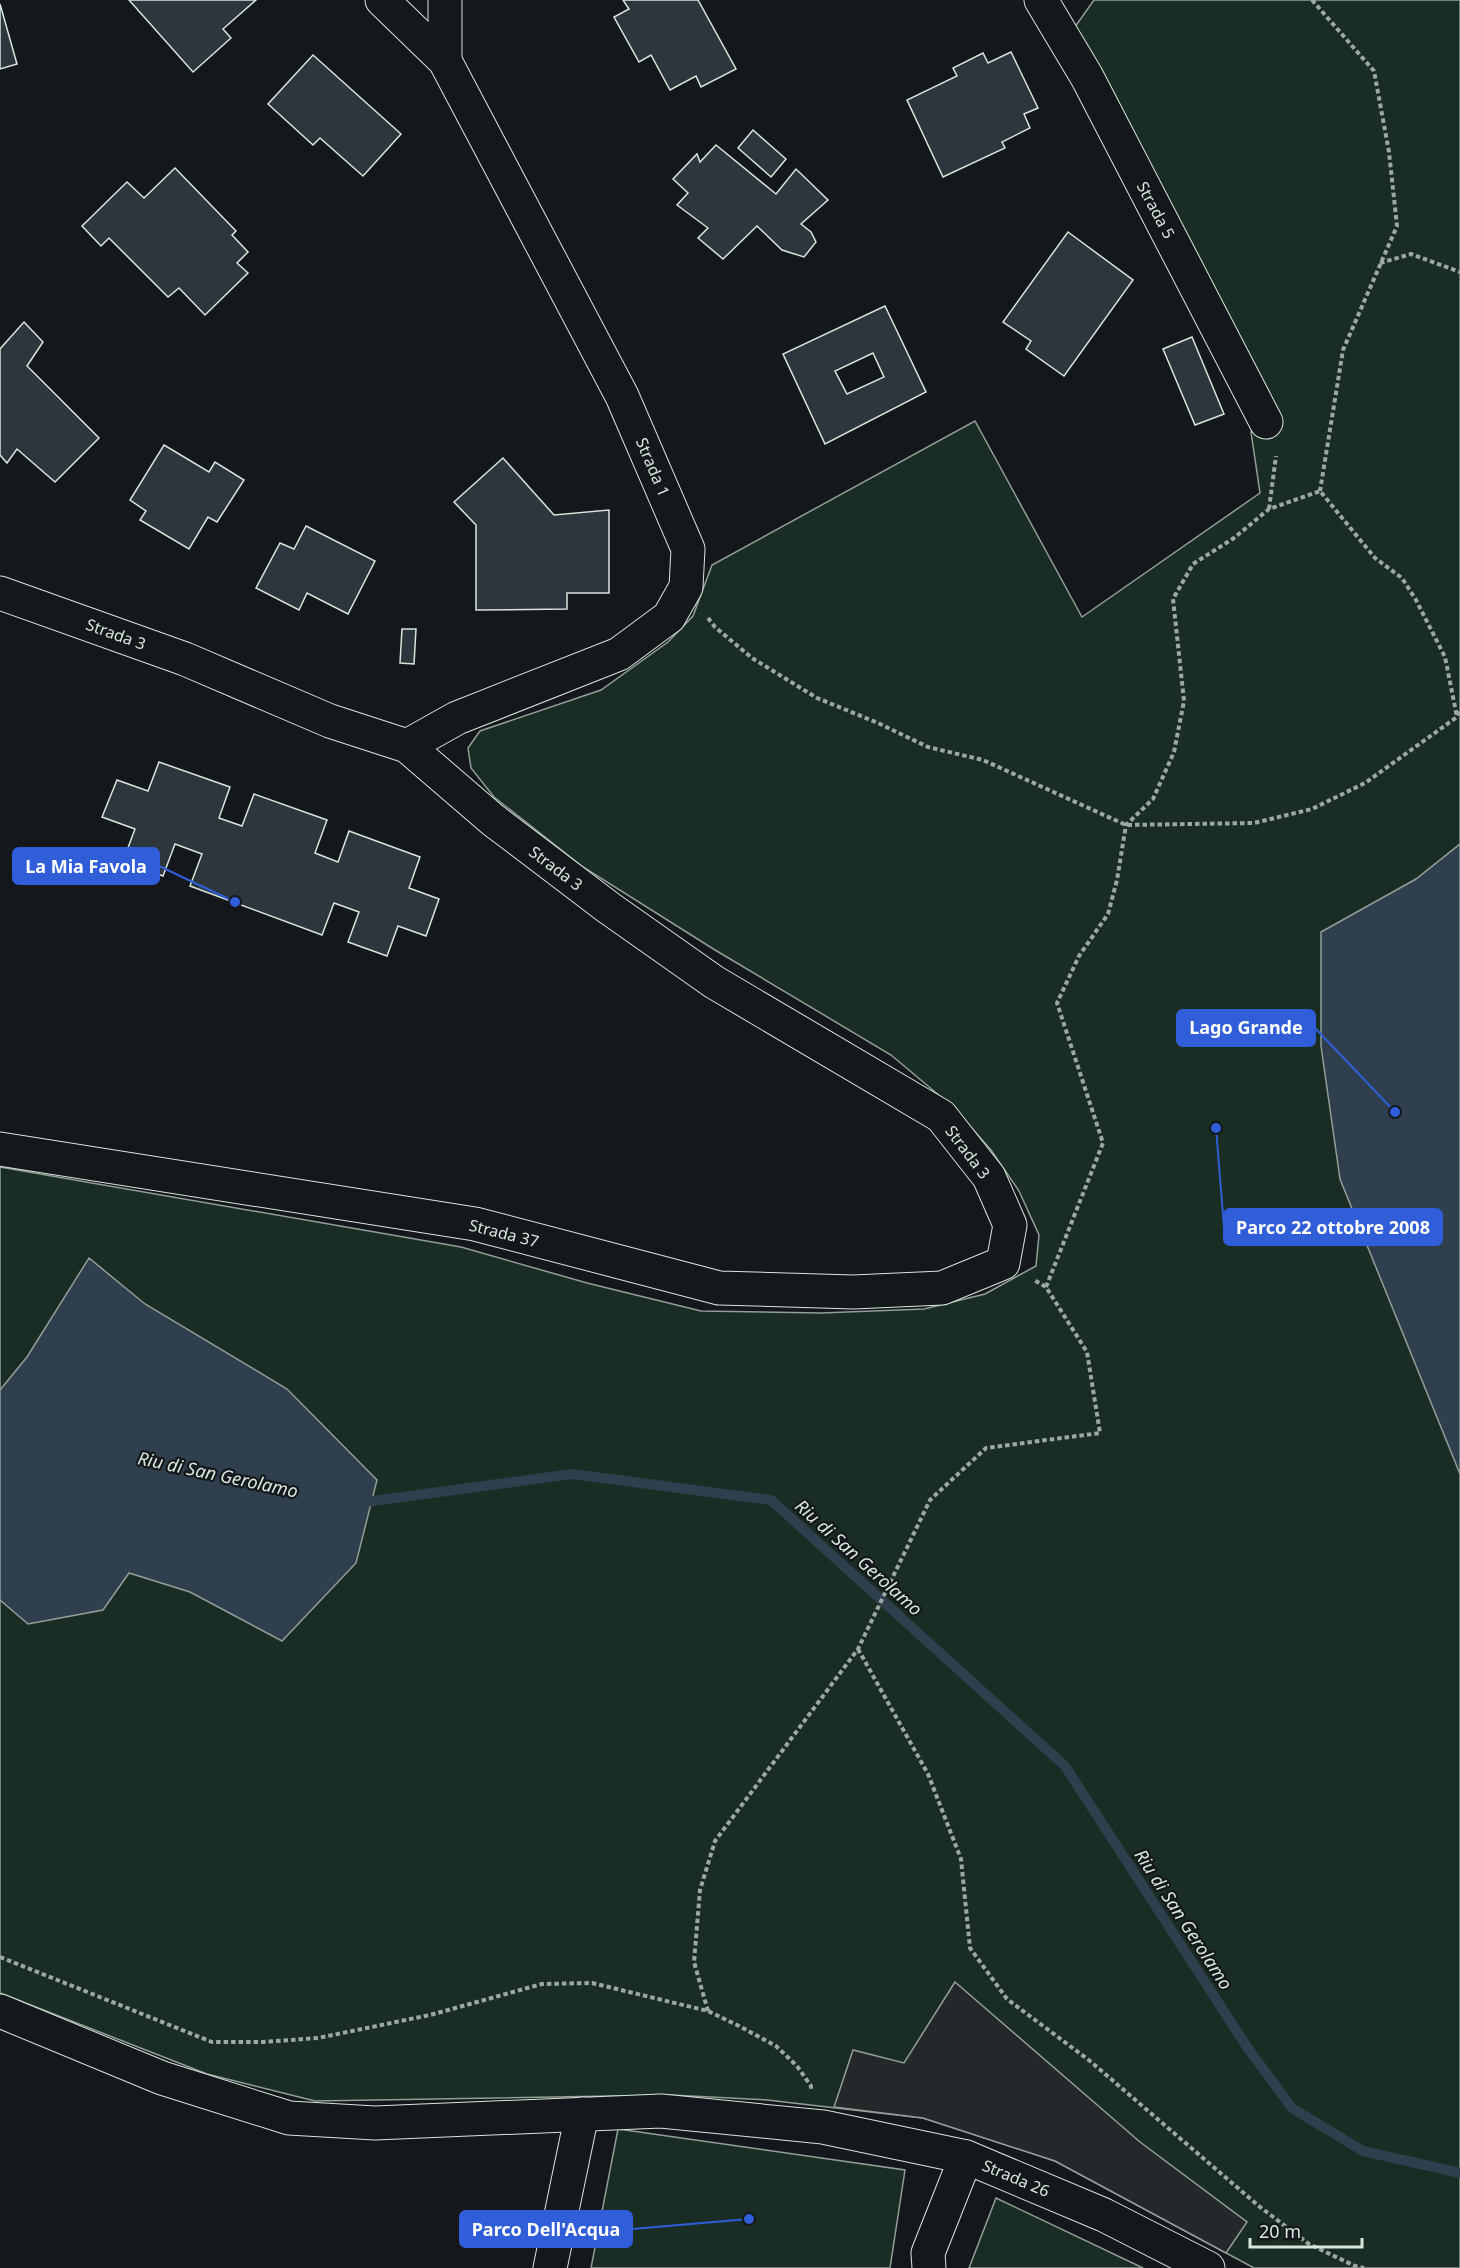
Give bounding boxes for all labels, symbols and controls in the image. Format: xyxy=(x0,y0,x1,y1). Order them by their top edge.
street label: Strada 5 xyxy=(1132,177,1180,243)
street label: Strada 1 xyxy=(631,434,675,500)
street label: Strada 3 xyxy=(83,613,149,655)
street label: Strada 3 xyxy=(525,841,587,895)
callout: La Mia Favola xyxy=(13,848,159,884)
text: La Mia Favola xyxy=(25,854,147,878)
callout: Lago Grande xyxy=(1177,1010,1315,1046)
text: Lago Grande xyxy=(1189,1015,1303,1039)
street label: Strada 3 xyxy=(941,1121,995,1183)
callout: Parco 22 ottobre 2008 xyxy=(1224,1209,1442,1245)
street label: Strada 37 xyxy=(467,1214,541,1252)
text: Parco 22 ottobre 2008 xyxy=(1236,1215,1430,1239)
water label: Riu di San Gerolamo xyxy=(136,1445,300,1503)
water label: Riu di San Gerolamo xyxy=(790,1494,928,1620)
water label: Riu di San Gerolamo xyxy=(1130,1844,1238,1994)
street label: Strada 26 xyxy=(979,2154,1053,2202)
callout: Parco Dell'Acqua xyxy=(460,2211,632,2247)
scale bar xyxy=(1250,2211,1362,2249)
text: Parco Dell'Acqua xyxy=(472,2217,620,2241)
text: 20 m xyxy=(1259,2219,1301,2243)

